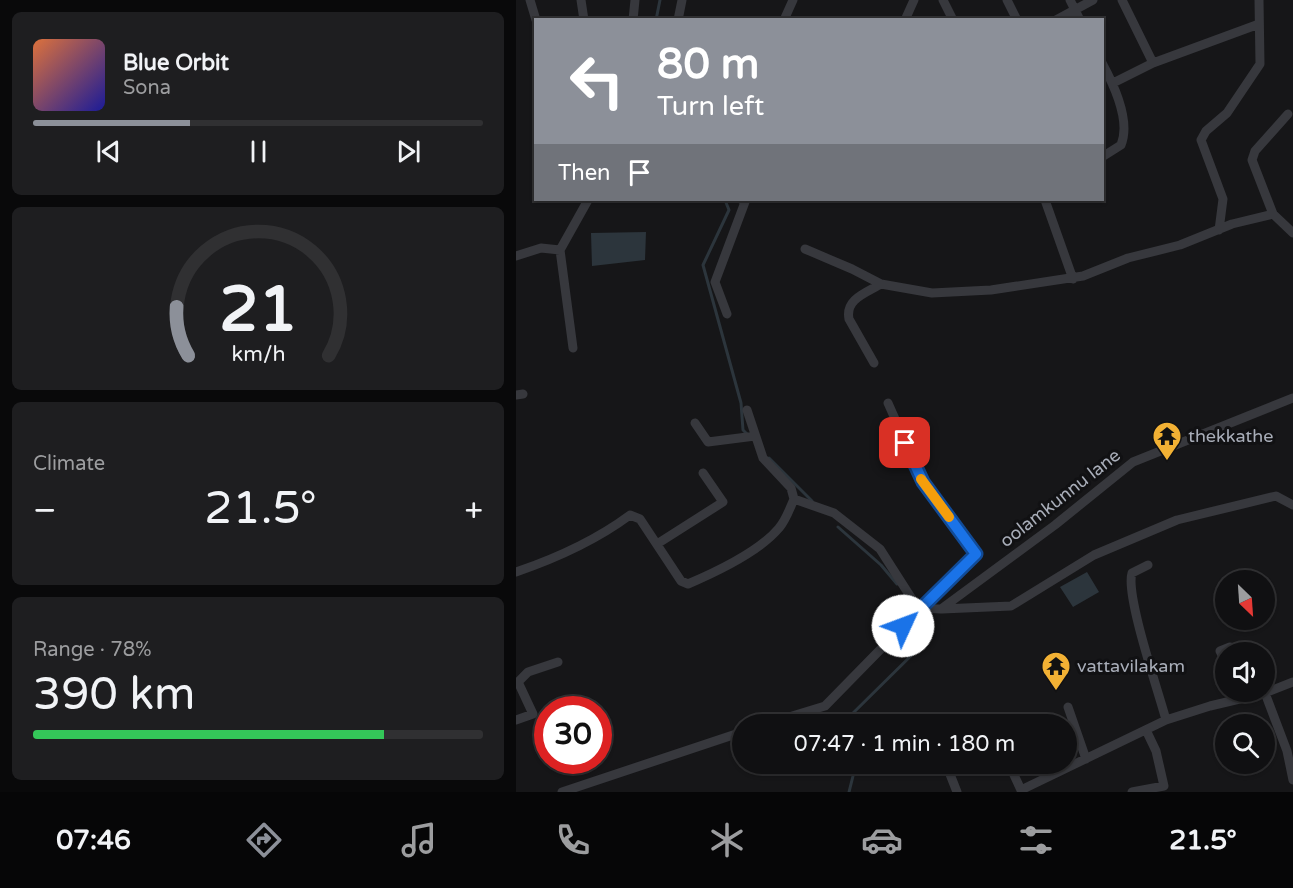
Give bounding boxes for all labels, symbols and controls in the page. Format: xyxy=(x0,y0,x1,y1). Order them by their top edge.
text: 80 m xyxy=(657,39,759,90)
icon: left xyxy=(558,42,636,120)
text: Blue Orbit xyxy=(123,50,229,76)
text: Sona xyxy=(123,76,171,100)
text: Turn left xyxy=(657,90,764,123)
icon: previous xyxy=(92,135,125,168)
icon: pause xyxy=(242,135,275,168)
icon: next xyxy=(392,135,425,168)
icon: arrive xyxy=(623,156,656,189)
text: Then xyxy=(558,160,611,186)
text: 21 xyxy=(219,273,297,348)
text: km/h xyxy=(231,341,285,367)
pin xyxy=(879,417,930,468)
temple icon: thekkathe xyxy=(1151,420,1183,462)
place label: thekkathe xyxy=(1188,425,1273,447)
icon: arrive xyxy=(888,426,921,459)
street label: oolamkunnu lane xyxy=(995,444,1125,552)
text: Climate xyxy=(33,452,105,476)
text: 21.5° xyxy=(204,482,317,536)
text: − xyxy=(33,491,57,530)
text: + xyxy=(464,491,483,530)
north arrow xyxy=(1215,570,1275,630)
map controls xyxy=(1215,570,1275,774)
position arrow xyxy=(871,594,935,658)
text: Range · 78% xyxy=(33,638,152,662)
button: sound xyxy=(1215,642,1275,702)
temple icon: vattavilakam xyxy=(1040,650,1072,692)
place label: vattavilakam xyxy=(1077,655,1185,677)
text: 390 km xyxy=(33,668,195,722)
speed limit sign: 30 xyxy=(534,696,612,774)
button: search xyxy=(1215,714,1275,774)
text: 07:47 · 1 min · 180 m xyxy=(794,731,1015,757)
icon: directions xyxy=(243,819,285,861)
icon: music xyxy=(398,819,440,861)
icon: phone xyxy=(552,819,594,861)
icon: climate xyxy=(706,819,748,861)
icon: car xyxy=(861,819,903,861)
icon: filters xyxy=(1015,819,1057,861)
text: 07:46 xyxy=(56,824,131,857)
text: 21.5° xyxy=(1169,824,1237,857)

